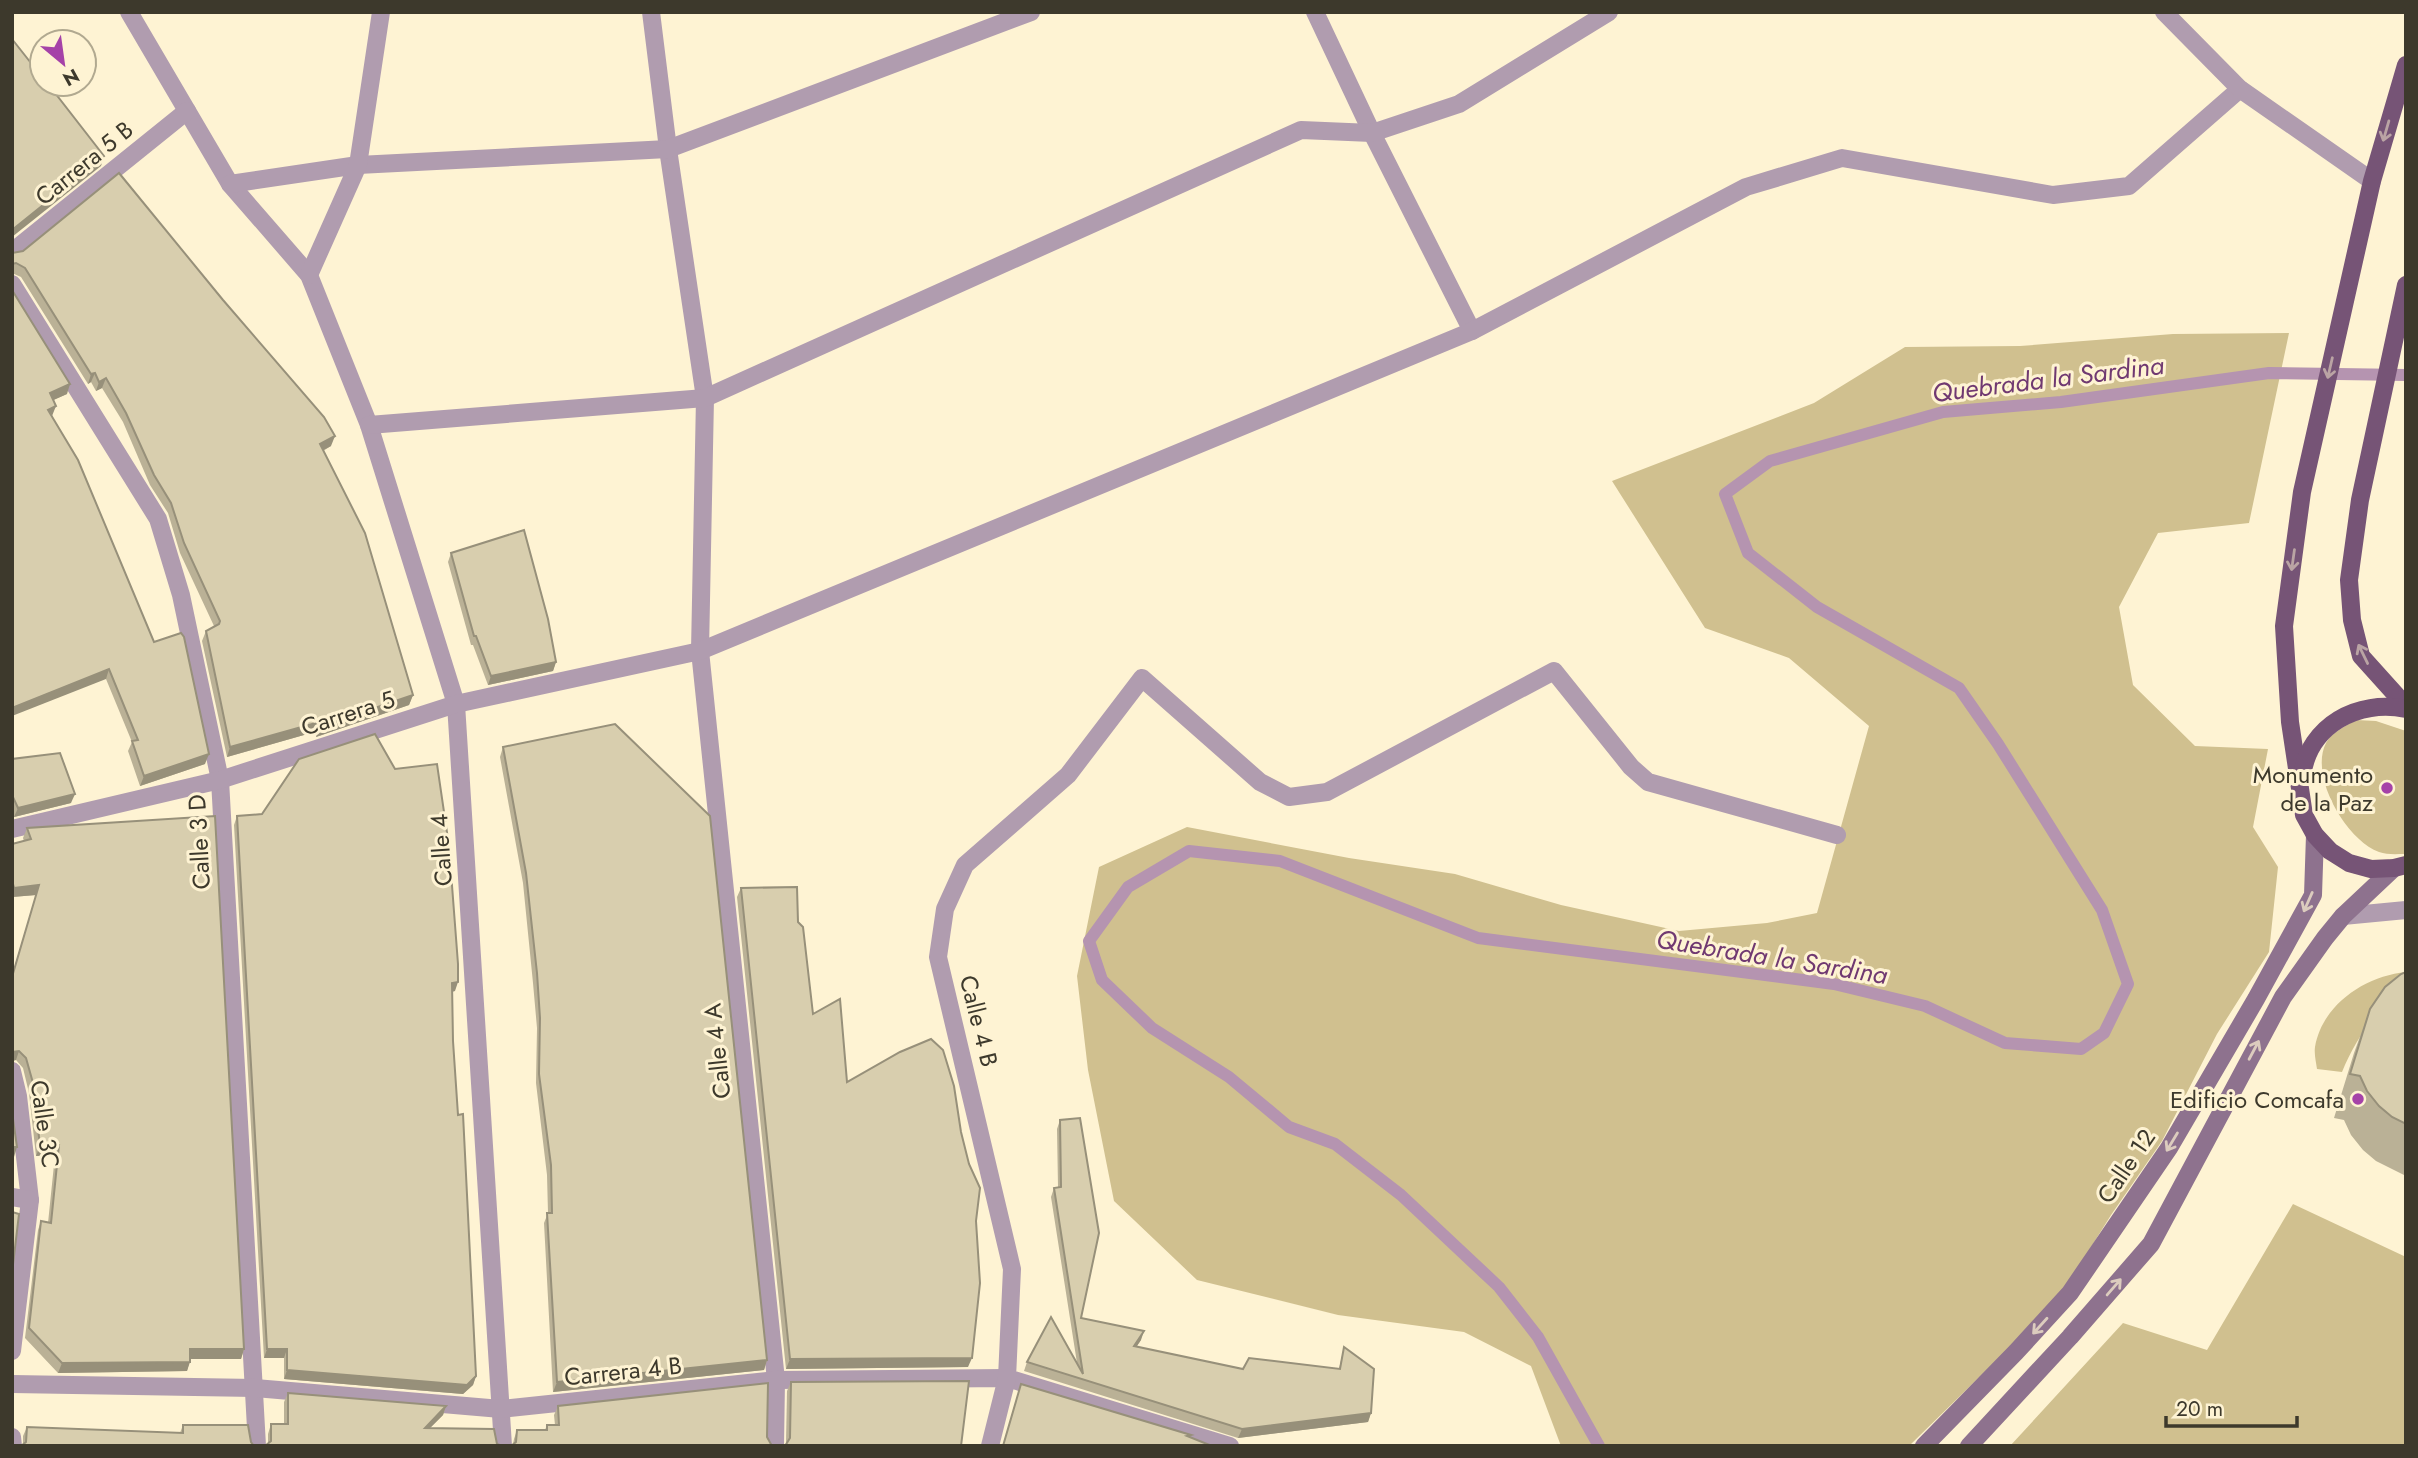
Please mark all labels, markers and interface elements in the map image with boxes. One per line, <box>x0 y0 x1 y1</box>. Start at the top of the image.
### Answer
north arrow <box>28 28 98 98</box>
text: N <box>58 62 84 93</box>
street label: Carrera 5 B <box>27 112 141 214</box>
one-way arrow <box>2379 119 2392 141</box>
water label: Quebrada la Sardina <box>1930 346 2167 412</box>
one-way arrow <box>2322 356 2336 379</box>
one-way arrow <box>2286 548 2299 571</box>
one-way arrow <box>2356 643 2369 664</box>
street label: Carrera 5 <box>296 681 400 745</box>
place label: Monumento de la Paz <box>2253 757 2373 820</box>
marker: Monumento de la Paz <box>2379 780 2395 796</box>
street label: Calle 3 D <box>179 794 219 890</box>
street label: Calle 4 <box>421 813 461 887</box>
one-way arrow <box>2301 891 2314 912</box>
water label: Quebrada la Sardina <box>1654 920 1891 994</box>
street label: Calle 4 B <box>951 972 1007 1070</box>
street label: Calle 4 A <box>695 1001 739 1100</box>
one-way arrow <box>2248 1040 2262 1061</box>
street label: Calle 3C <box>22 1078 68 1170</box>
place label: Edificio Comcafa <box>2170 1082 2344 1117</box>
marker: Edificio Comcafa <box>2350 1091 2366 1107</box>
street label: Calle 12 <box>2088 1122 2164 1210</box>
one-way arrow <box>2165 1132 2179 1152</box>
one-way arrow <box>2106 1278 2122 1296</box>
one-way arrow <box>2031 1317 2048 1334</box>
street label: Carrera 4 B <box>562 1347 684 1395</box>
scale bar <box>2166 1384 2297 1428</box>
text: 20 m <box>2176 1394 2223 1424</box>

